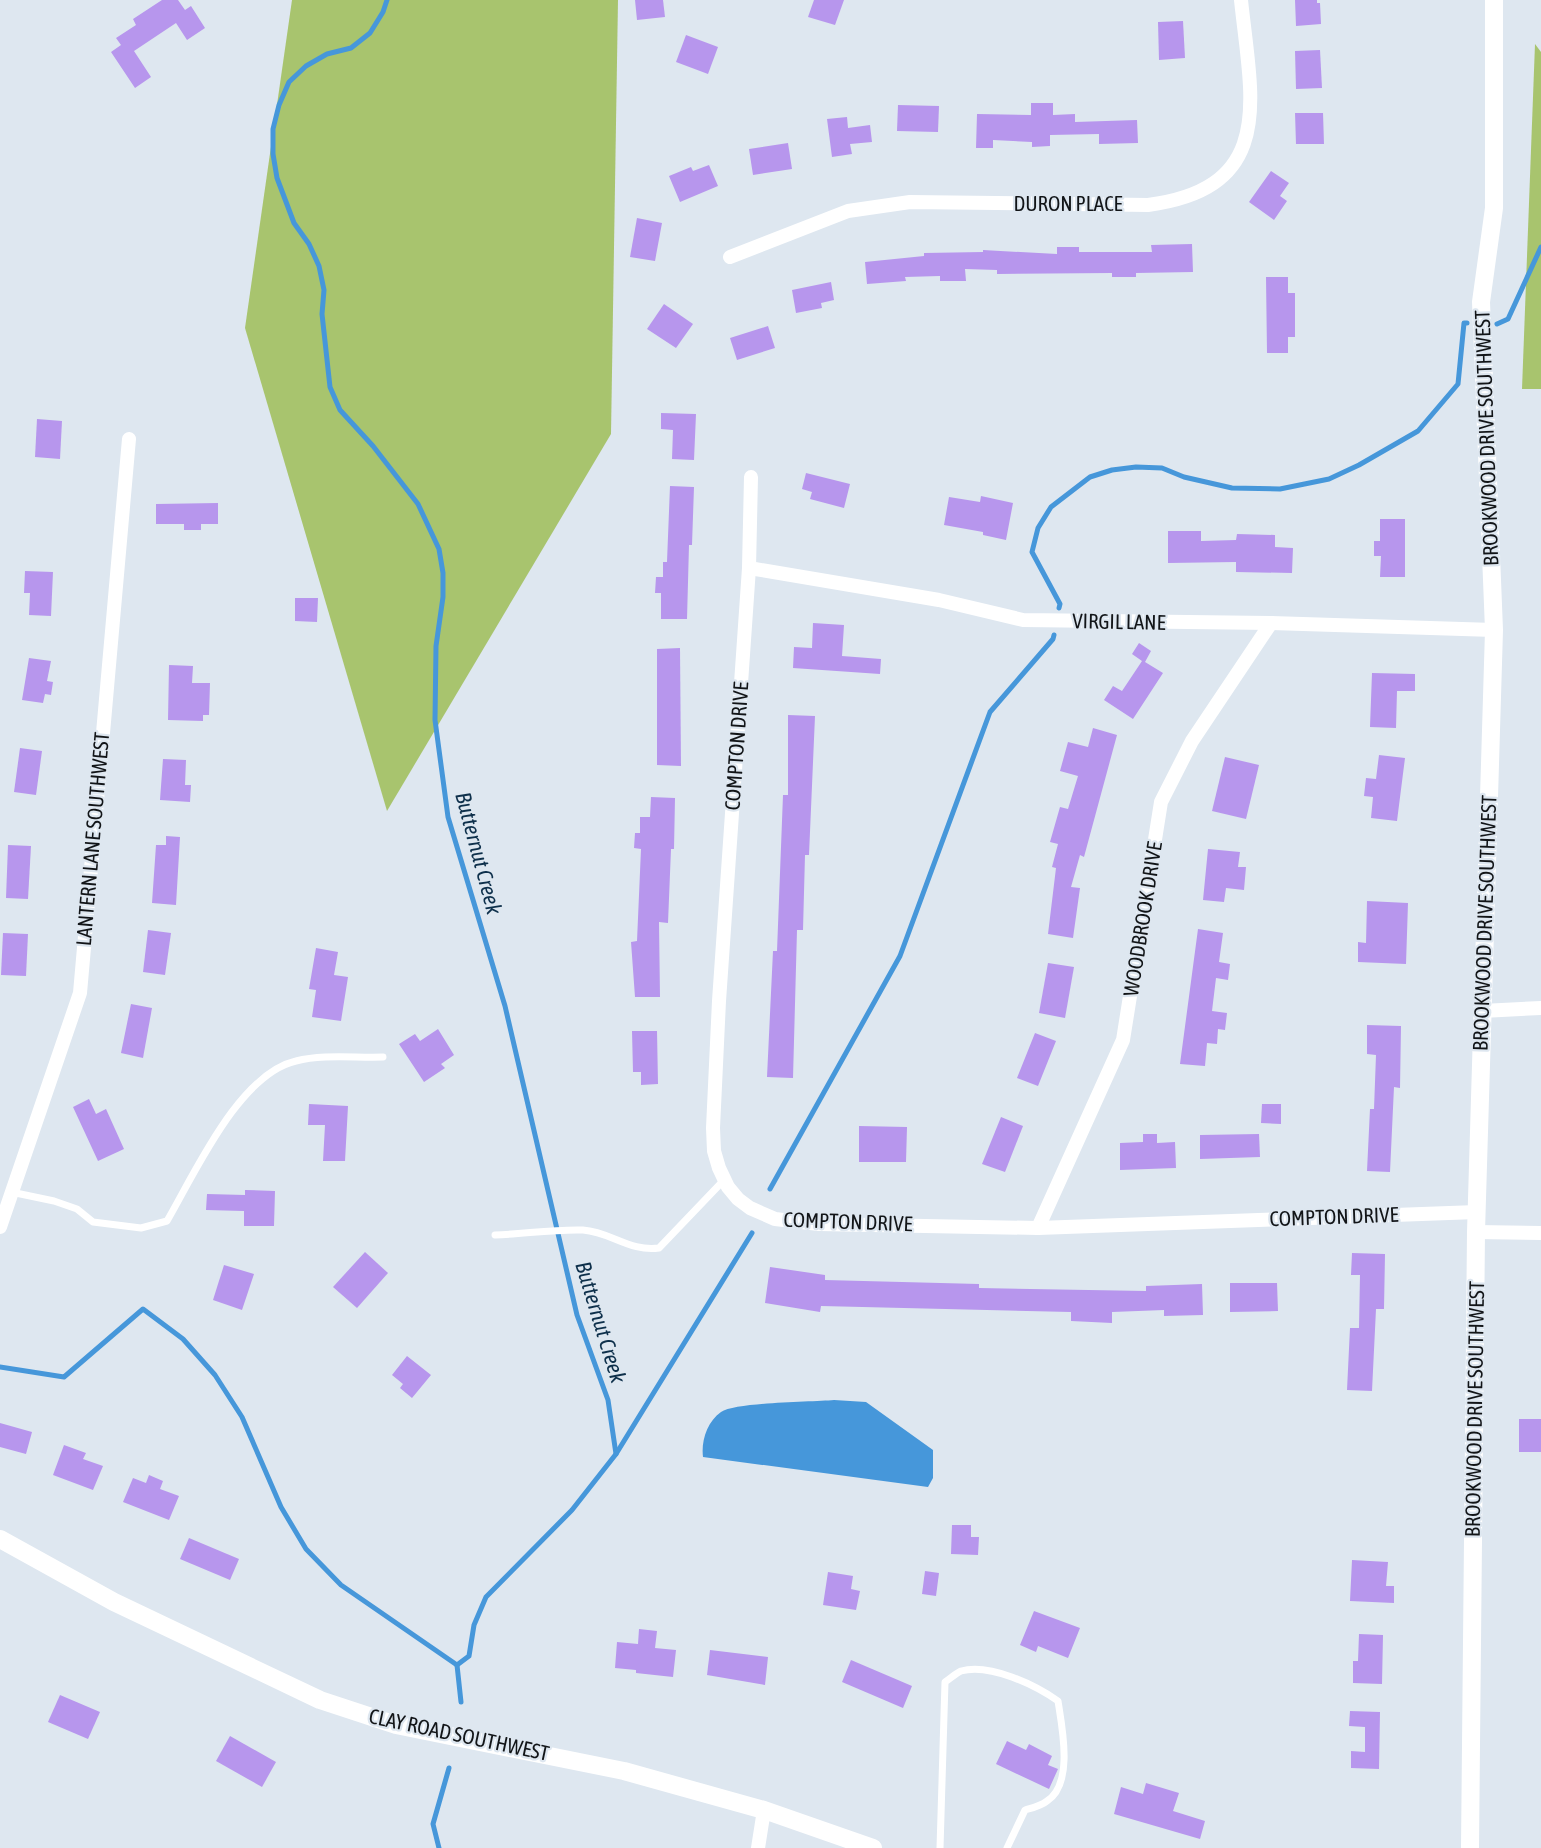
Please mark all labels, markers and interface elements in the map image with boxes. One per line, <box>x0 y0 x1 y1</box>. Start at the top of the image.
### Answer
street label: DURON PLACE <box>1013 191 1123 215</box>
street label: BROOKWOOD DRIVE SOUTHWEST <box>1470 310 1502 566</box>
street label: VIRGIL LANE <box>1072 608 1166 634</box>
street label: COMPTON DRIVE <box>720 681 752 811</box>
street label: LANTERN LANE SOUTHWEST <box>71 731 113 947</box>
water label: Butternut Creek <box>450 789 508 917</box>
street label: BROOKWOOD DRIVE SOUTHWEST <box>1468 795 1500 1051</box>
street label: WOODBROOK DRIVE <box>1118 840 1166 998</box>
street label: COMPTON DRIVE <box>1269 1202 1399 1230</box>
street label: COMPTON DRIVE <box>783 1207 913 1235</box>
water label: Butternut Creek <box>570 1258 632 1386</box>
street label: BROOKWOOD DRIVE SOUTHWEST <box>1460 1281 1488 1537</box>
street label: CLAY ROAD SOUTHWEST <box>367 1703 552 1765</box>

